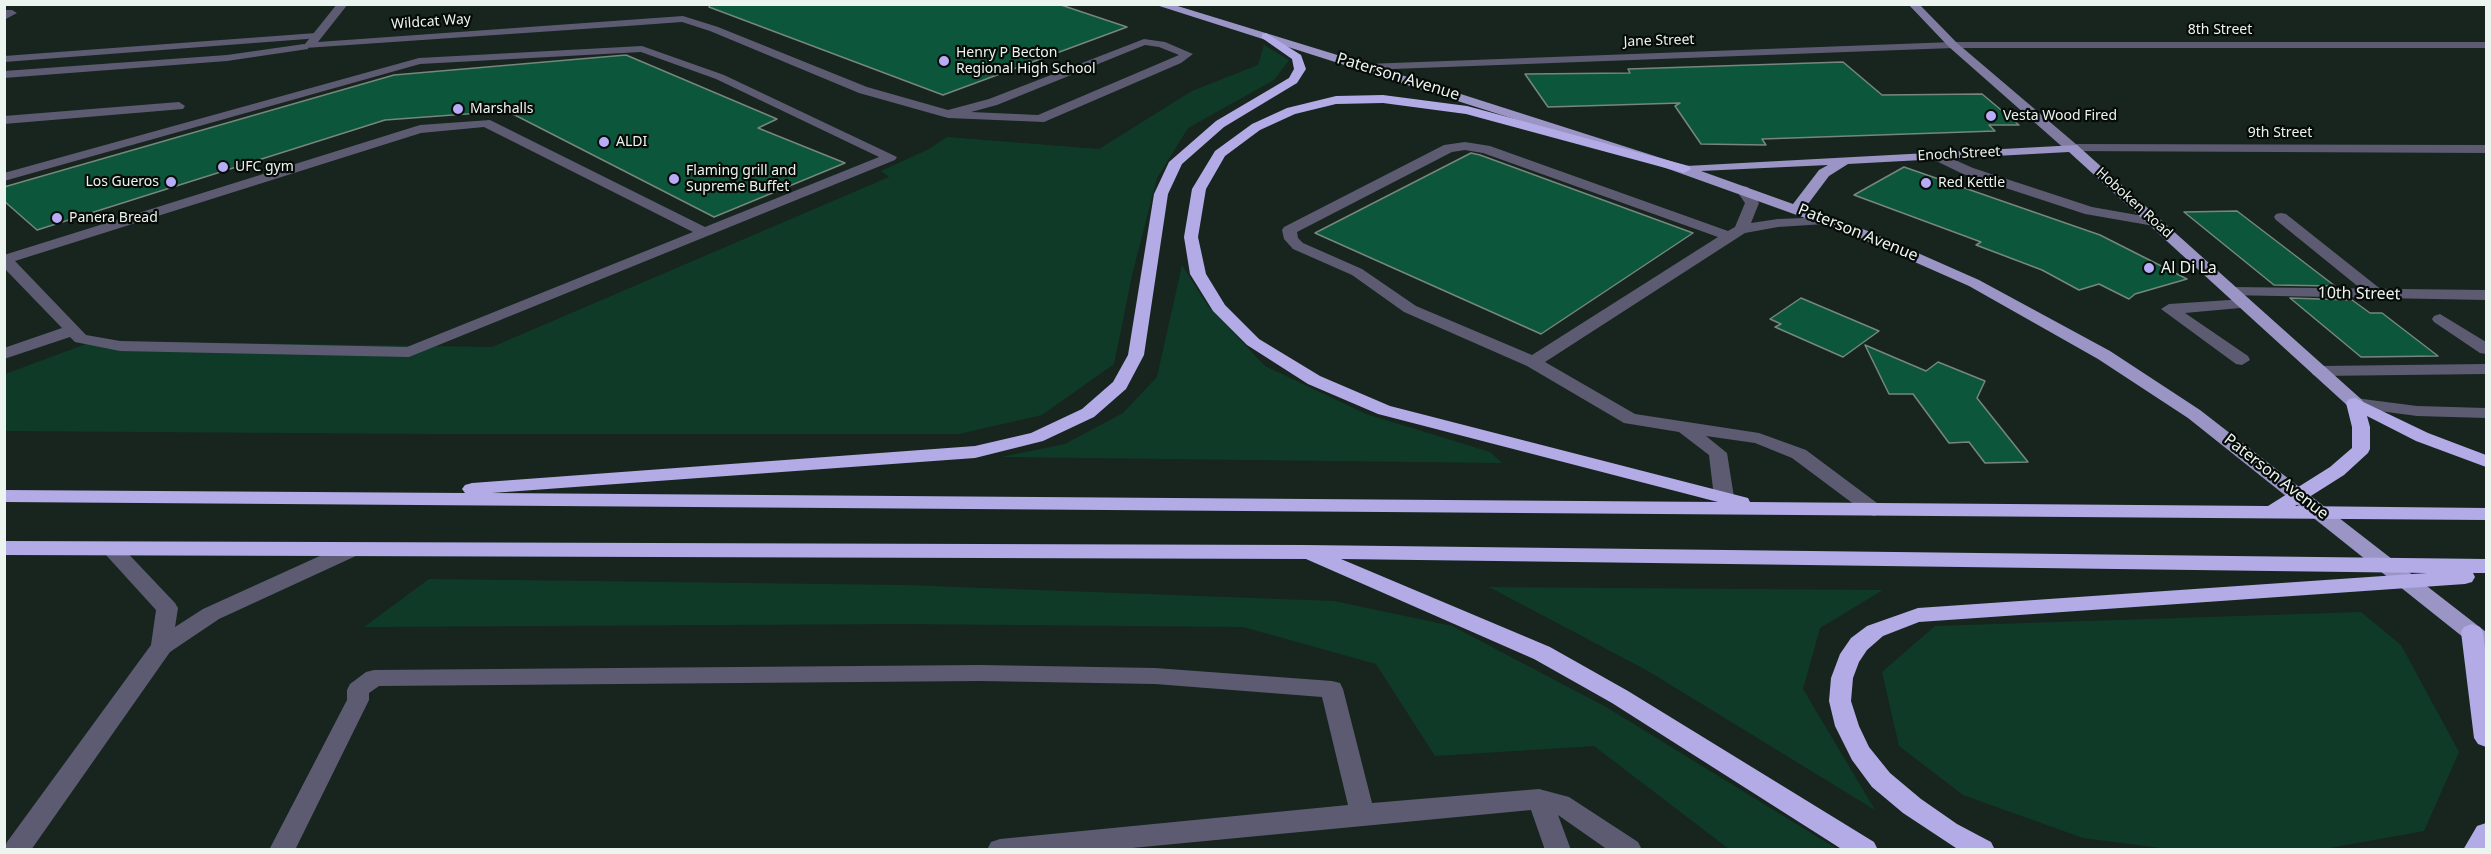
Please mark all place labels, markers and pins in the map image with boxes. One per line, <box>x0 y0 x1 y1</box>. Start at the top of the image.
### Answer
place label: Henry P Becton Regional High School <box>956 45 1096 78</box>
marker: Henry P Becton Regional High School <box>937 54 951 68</box>
place label: Marshalls <box>470 101 533 117</box>
marker: Marshalls <box>451 102 465 116</box>
place label: Vesta Wood Fired <box>2003 108 2117 124</box>
marker: Vesta Wood Fired <box>1984 109 1998 123</box>
place label: ALDI <box>616 134 647 150</box>
marker: ALDI <box>597 135 611 149</box>
place label: UFC gym <box>235 159 294 175</box>
marker: UFC gym <box>216 160 230 174</box>
place label: Flaming grill and Supreme Buffet <box>686 163 796 196</box>
marker: Flaming grill and Supreme Buffet <box>667 172 681 186</box>
place label: Los Gueros <box>85 174 159 190</box>
marker: Los Gueros <box>164 175 178 189</box>
place label: Red Kettle <box>1938 175 2005 191</box>
marker: Red Kettle <box>1919 176 1933 190</box>
place label: Panera Bread <box>69 210 158 226</box>
marker: Panera Bread <box>50 211 64 225</box>
place label: Al Di La <box>2161 258 2217 278</box>
marker: Al Di La <box>2142 261 2156 275</box>

